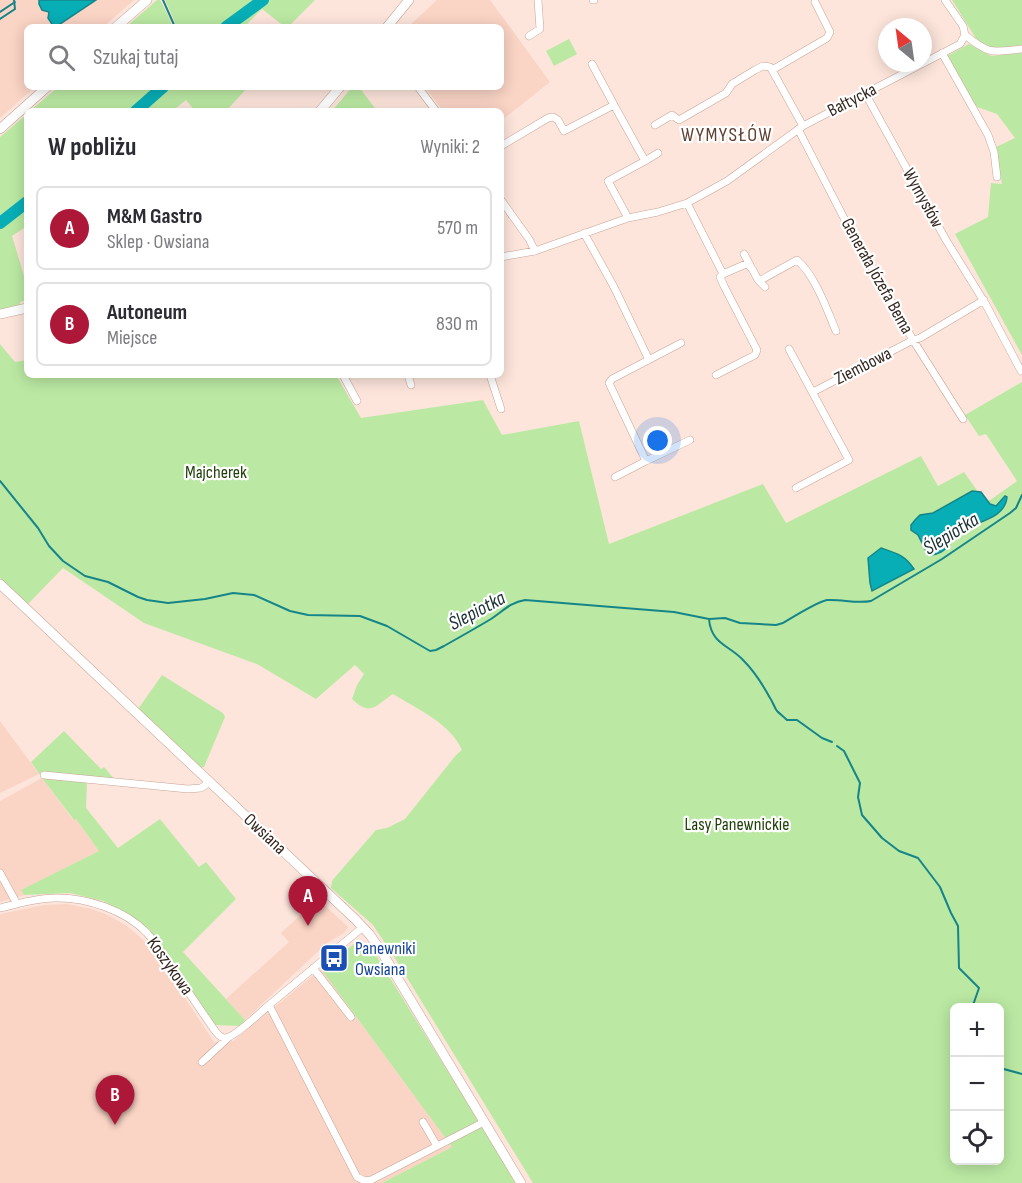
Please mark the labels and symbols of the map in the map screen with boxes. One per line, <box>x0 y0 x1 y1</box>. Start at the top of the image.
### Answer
north arrow <box>878 18 932 72</box>
street label: Bałtycka <box>824 79 880 121</box>
district label: WYMYSŁÓW <box>681 123 773 147</box>
street label: Wymysłów <box>898 165 948 231</box>
street label: Generała Józefa Bema <box>837 214 918 338</box>
street label: Ziembowa <box>831 343 895 389</box>
your location <box>643 426 672 455</box>
park label: Majcherek <box>185 462 247 483</box>
water label: Ślepiotka <box>919 508 983 560</box>
water label: Ślepiotka <box>444 586 510 636</box>
street label: Owsiana <box>239 809 291 859</box>
park label: Lasy Panewnickie <box>685 814 789 835</box>
pin: A <box>288 876 328 926</box>
street label: Koszykowa <box>143 933 198 999</box>
place label: Panewniki Owsiana <box>355 938 416 980</box>
bus stop icon: Panewniki Owsiana <box>318 942 350 974</box>
pin: B <box>96 1076 134 1125</box>

